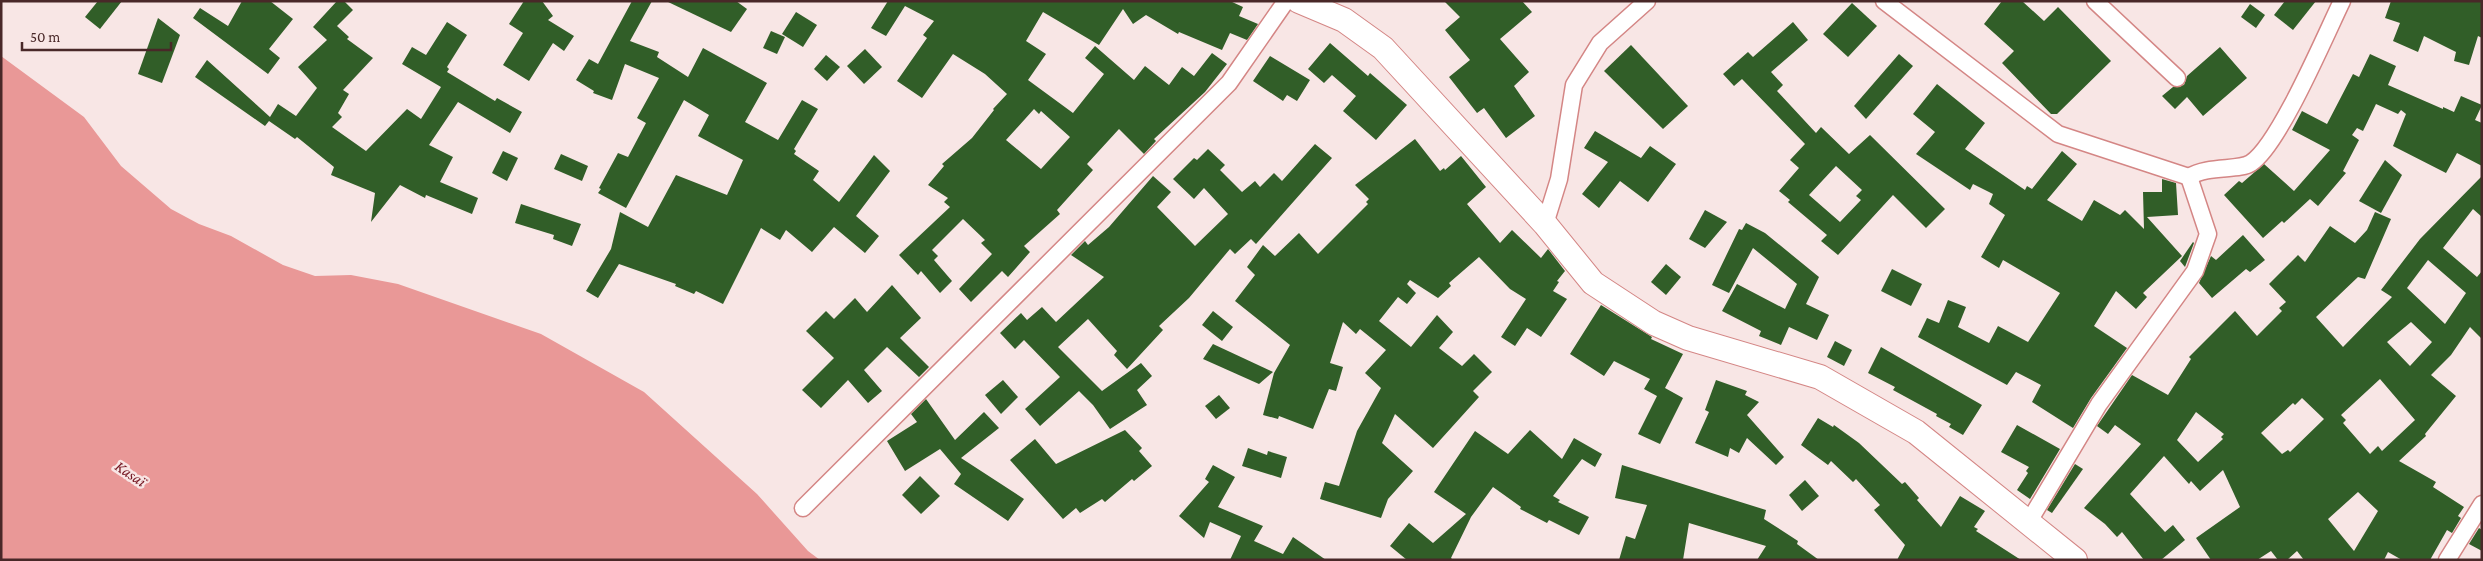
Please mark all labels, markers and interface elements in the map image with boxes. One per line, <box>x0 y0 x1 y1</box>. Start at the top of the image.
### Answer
scale bar <box>22 20 171 52</box>
text: 50 m <box>30 29 60 45</box>
water label: Kasaï <box>112 457 151 491</box>

